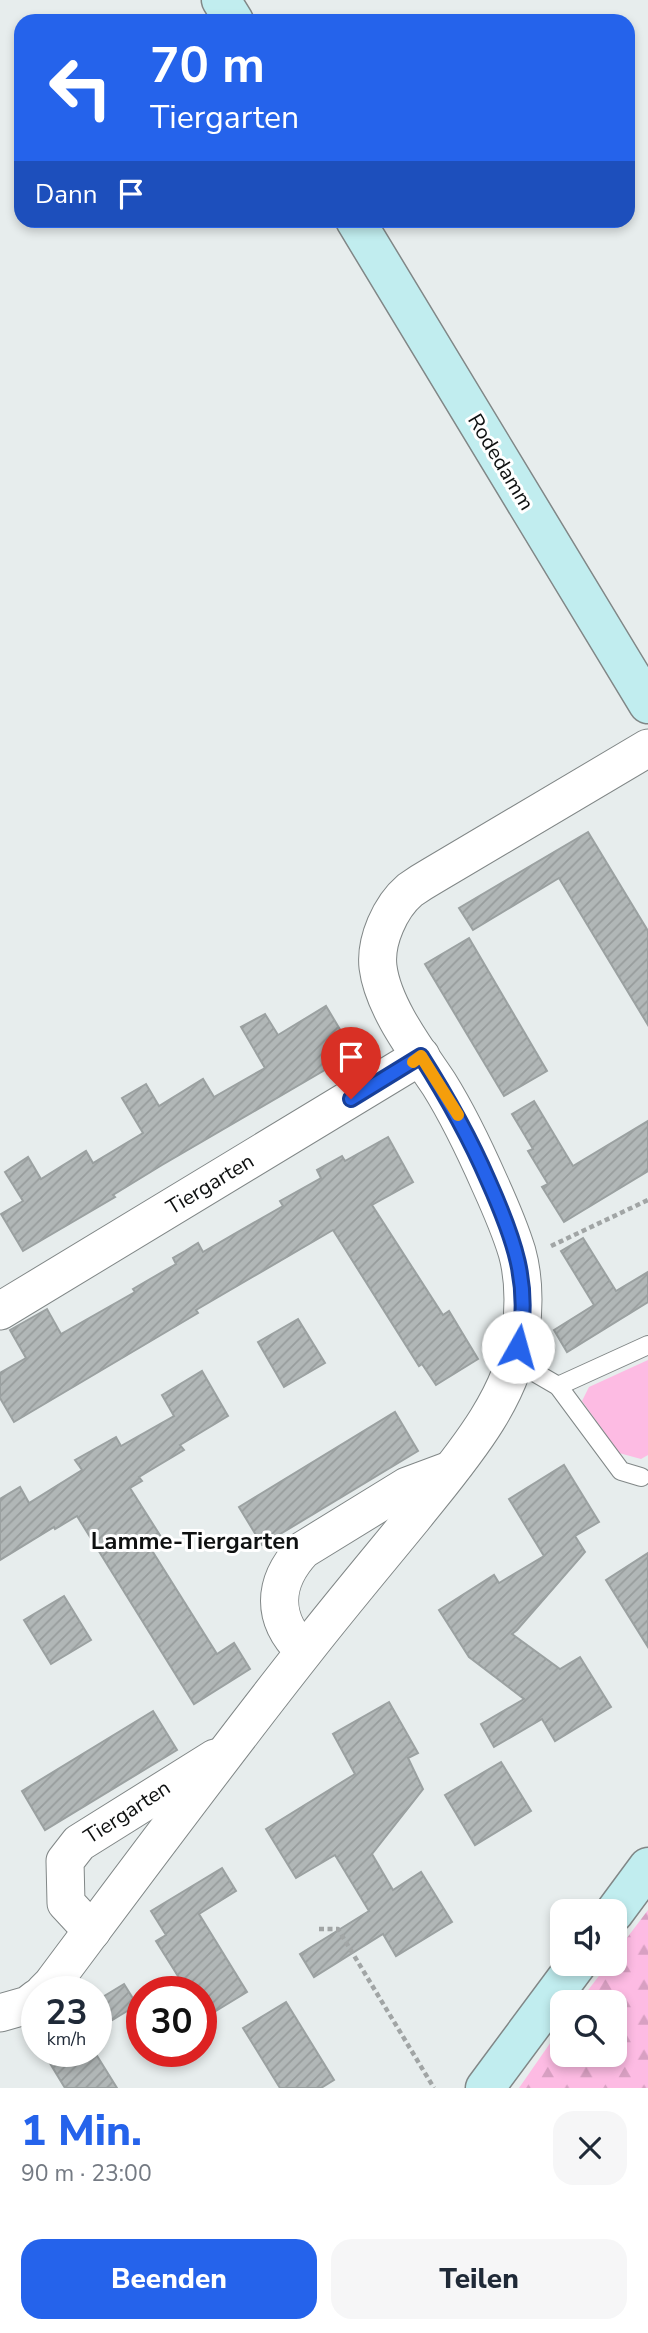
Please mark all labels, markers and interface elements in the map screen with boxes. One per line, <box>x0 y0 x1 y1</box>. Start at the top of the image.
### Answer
text: 70 m <box>150 32 265 99</box>
icon: left <box>35 42 126 133</box>
text: Tiergarten <box>150 96 299 139</box>
icon: arrive <box>112 175 150 213</box>
text: Dann <box>35 177 98 212</box>
street label: Rodedamm <box>461 408 541 516</box>
pin <box>321 1027 381 1099</box>
icon: arrive <box>332 1038 370 1076</box>
street label: Tiergarten <box>161 1147 259 1221</box>
position arrow <box>481 1310 555 1384</box>
district label: Lamme-Tiergarten <box>91 1525 299 1557</box>
street label: Tiergarten <box>78 1774 176 1850</box>
map controls <box>550 1899 627 2067</box>
button: sound <box>550 1899 627 1976</box>
speed limit sign: 30 <box>126 1976 217 2067</box>
text: 23 <box>45 1989 88 2036</box>
button: search <box>550 1990 627 2067</box>
text: km/h <box>47 2027 86 2051</box>
text: 1 Min. <box>21 2103 142 2160</box>
button: close <box>553 2111 627 2185</box>
text: 90 m · 23:00 <box>21 2158 152 2189</box>
button: Beenden <box>21 2239 317 2319</box>
button: Teilen <box>331 2239 627 2319</box>

